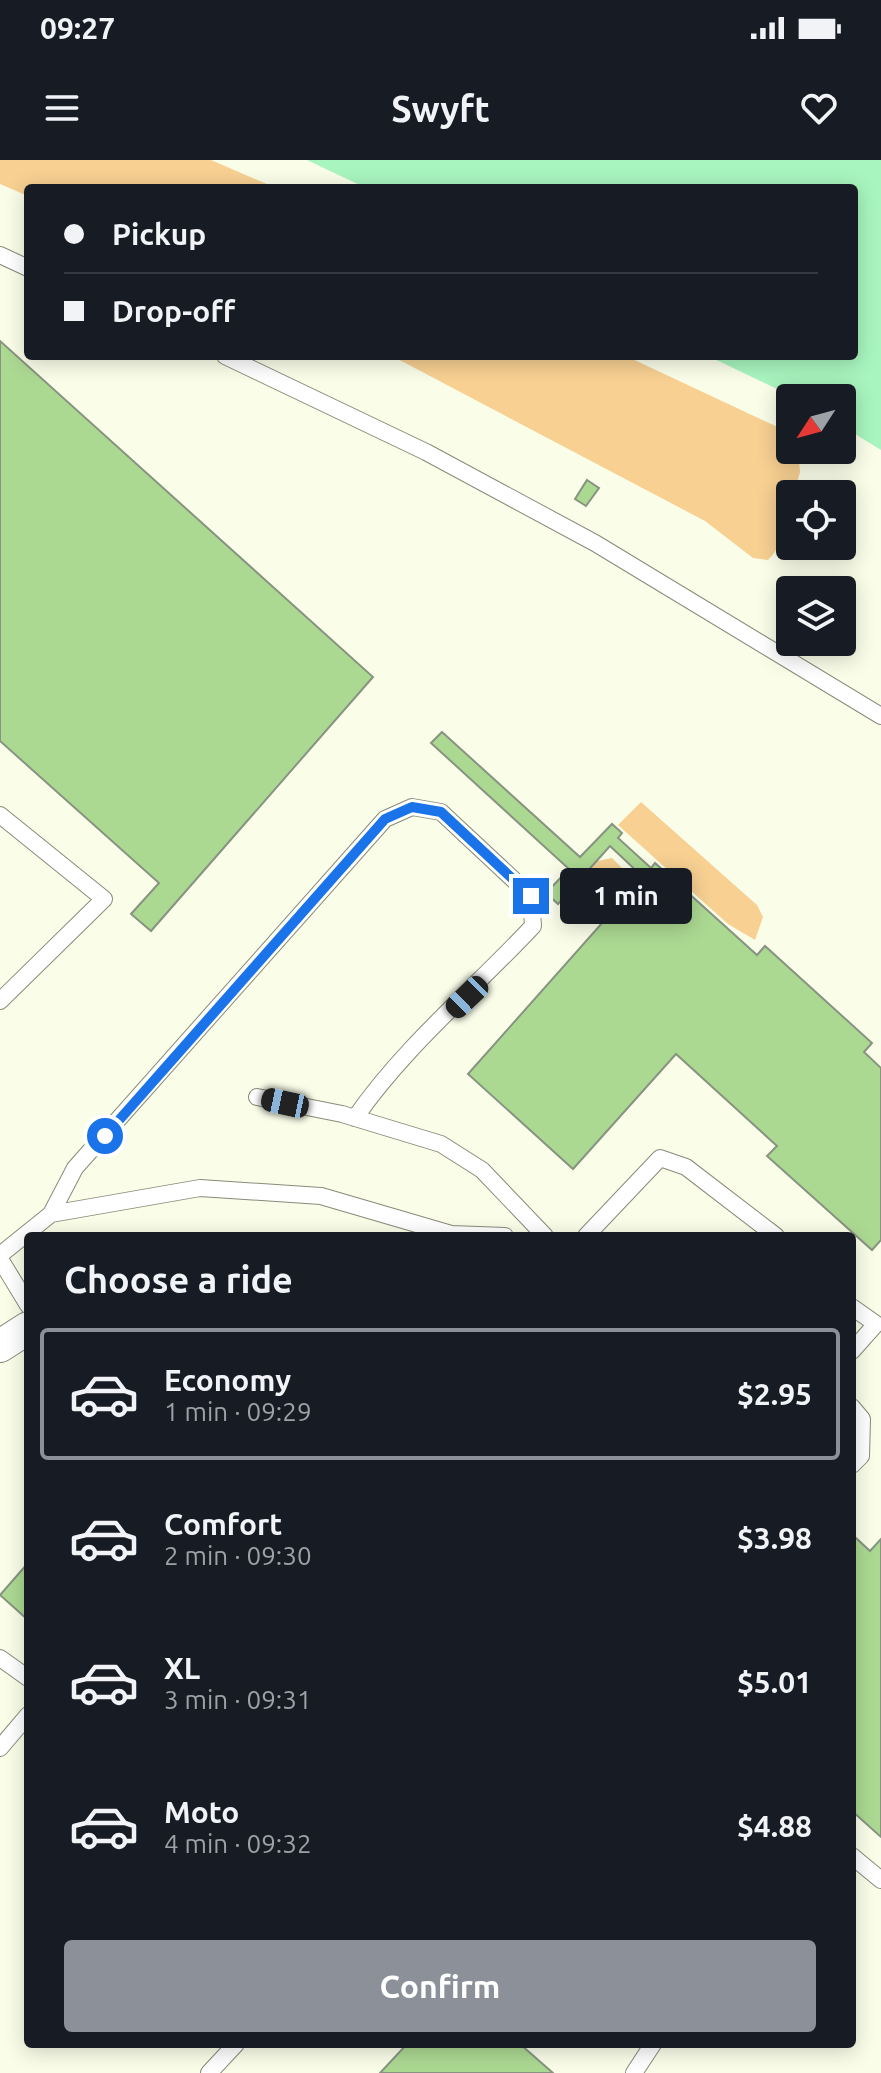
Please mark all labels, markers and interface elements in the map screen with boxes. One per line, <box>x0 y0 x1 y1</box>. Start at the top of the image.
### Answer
text: 09:27 <box>40 11 115 45</box>
icon: menu <box>40 86 84 130</box>
icon: heart <box>797 86 841 130</box>
text: Swyft <box>391 88 490 129</box>
text: Pickup <box>112 217 206 251</box>
text: Drop-off <box>112 294 235 328</box>
north arrow <box>776 384 856 464</box>
map controls <box>776 384 856 656</box>
button: locate <box>776 480 856 560</box>
button: layers <box>776 576 856 656</box>
callout: 1 min <box>559 868 691 924</box>
route end <box>513 878 549 914</box>
text: 1 min <box>593 881 659 910</box>
car <box>441 972 493 1022</box>
car <box>259 1086 311 1120</box>
route start <box>87 1118 123 1154</box>
text: Choose a ride <box>64 1259 293 1300</box>
icon: car <box>68 1358 140 1430</box>
text: Economy <box>164 1363 291 1397</box>
text: $2.95 <box>737 1377 812 1411</box>
text: 1 min · 09:29 <box>164 1397 312 1426</box>
icon: car <box>68 1502 140 1574</box>
text: Comfort <box>164 1507 282 1541</box>
text: $3.98 <box>737 1521 812 1555</box>
text: 2 min · 09:30 <box>164 1541 312 1570</box>
icon: car <box>68 1646 140 1718</box>
text: XL <box>164 1651 200 1685</box>
text: $5.01 <box>737 1665 812 1699</box>
text: 3 min · 09:31 <box>164 1685 312 1714</box>
icon: car <box>68 1790 140 1862</box>
text: Moto <box>164 1795 239 1829</box>
text: $4.88 <box>737 1809 812 1843</box>
text: 4 min · 09:32 <box>164 1829 312 1858</box>
button: Confirm <box>64 1940 816 2032</box>

